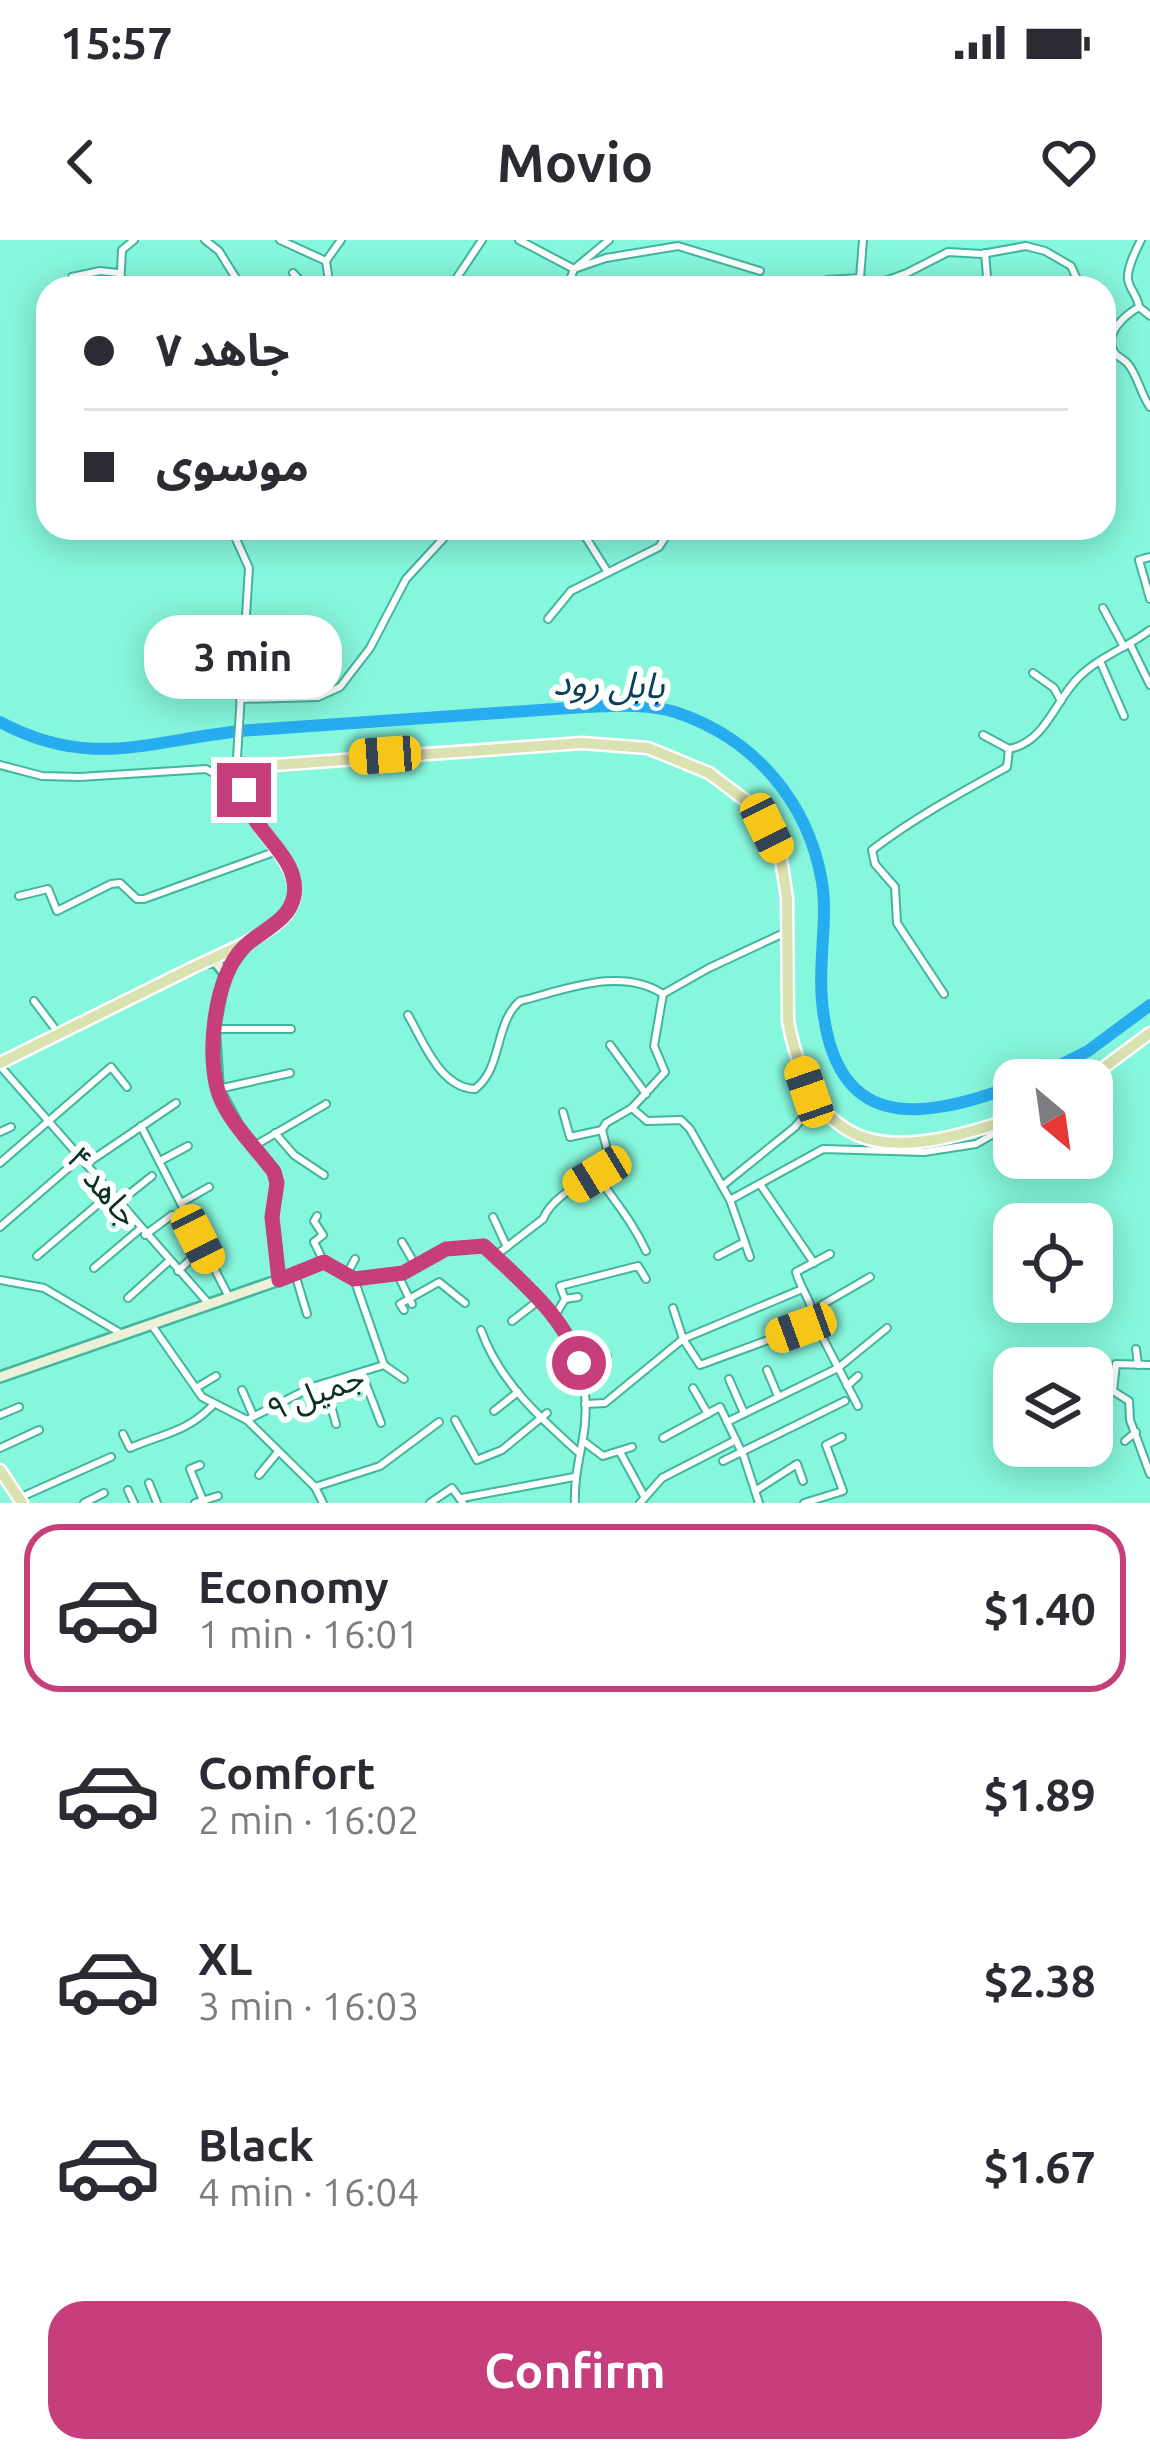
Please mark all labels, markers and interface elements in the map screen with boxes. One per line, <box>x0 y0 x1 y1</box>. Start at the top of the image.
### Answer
text: 15:57 <box>60 17 173 68</box>
icon: back <box>48 129 114 195</box>
icon: heart <box>1036 129 1102 195</box>
text: Movio <box>497 132 653 192</box>
text: جاهد ۷ <box>156 324 290 375</box>
text: موسوی <box>156 439 309 490</box>
callout: 3 min <box>145 616 343 700</box>
text: 3 min <box>194 635 292 678</box>
water label: بابل رود <box>553 661 665 707</box>
car <box>348 735 422 775</box>
route end <box>217 763 271 817</box>
car <box>735 788 799 868</box>
car <box>780 1052 838 1132</box>
north arrow <box>993 1059 1113 1179</box>
map controls <box>993 1059 1113 1467</box>
street label: جاهد ۴ <box>60 1139 148 1233</box>
car <box>557 1140 637 1208</box>
car <box>166 1199 230 1279</box>
button: locate <box>993 1203 1113 1323</box>
car <box>761 1299 841 1357</box>
route start <box>552 1336 606 1390</box>
button: layers <box>993 1347 1113 1467</box>
street label: جمیل ۹ <box>261 1357 370 1429</box>
icon: car <box>54 1554 162 1662</box>
text: Economy <box>198 1561 389 1612</box>
text: $1.40 <box>983 1583 1096 1634</box>
text: 1 min · 16:01 <box>198 1612 419 1655</box>
icon: car <box>54 1740 162 1848</box>
text: Comfort <box>198 1747 375 1798</box>
text: $1.89 <box>983 1769 1096 1820</box>
text: 2 min · 16:02 <box>198 1798 419 1841</box>
icon: car <box>54 1926 162 2034</box>
text: XL <box>198 1933 252 1984</box>
text: $2.38 <box>983 1955 1096 2006</box>
text: 3 min · 16:03 <box>198 1984 419 2027</box>
icon: car <box>54 2112 162 2220</box>
text: Black <box>198 2119 314 2170</box>
text: $1.67 <box>983 2141 1096 2192</box>
text: 4 min · 16:04 <box>198 2170 419 2213</box>
button: Confirm <box>48 2301 1102 2439</box>

